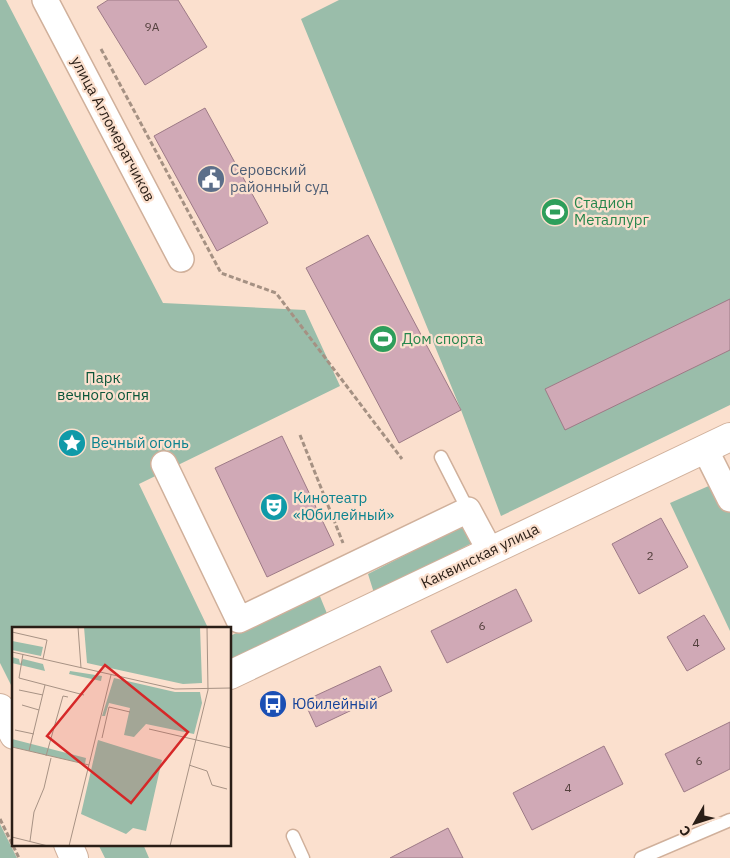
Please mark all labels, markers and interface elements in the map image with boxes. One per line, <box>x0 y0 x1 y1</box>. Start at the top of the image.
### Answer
house number: 9А <box>145 19 160 34</box>
street label: улица Агломератчиков <box>67 53 160 205</box>
place label: Серовский районный суд <box>230 160 329 196</box>
public building icon: Серовский районный суд <box>196 164 226 194</box>
place label: Стадион Металлург <box>574 193 649 229</box>
sports icon: Стадион Металлург <box>540 197 570 227</box>
sports icon: Дом спорта <box>368 324 398 354</box>
place label: Дом спорта <box>402 329 483 348</box>
park label: Парк вечного огня <box>57 368 149 404</box>
place icon: Вечный огонь <box>57 428 87 458</box>
place label: Вечный огонь <box>91 433 189 452</box>
place label: Кинотеатр «Юбилейный» <box>293 488 394 524</box>
theatre icon: Кинотеатр «Юбилейный» <box>259 492 289 522</box>
street label: Каквинская улица <box>418 519 542 592</box>
house number: 2 <box>646 548 654 563</box>
house number: 6 <box>478 618 486 633</box>
inset map <box>12 627 231 846</box>
house number: 4 <box>692 635 700 650</box>
bus stop icon: Юбилейный <box>258 689 288 719</box>
place label: Юбилейный <box>292 694 378 713</box>
house number: 6 <box>695 753 703 768</box>
house number: 4 <box>564 780 572 795</box>
north arrow <box>670 798 720 848</box>
text: С <box>675 822 695 840</box>

